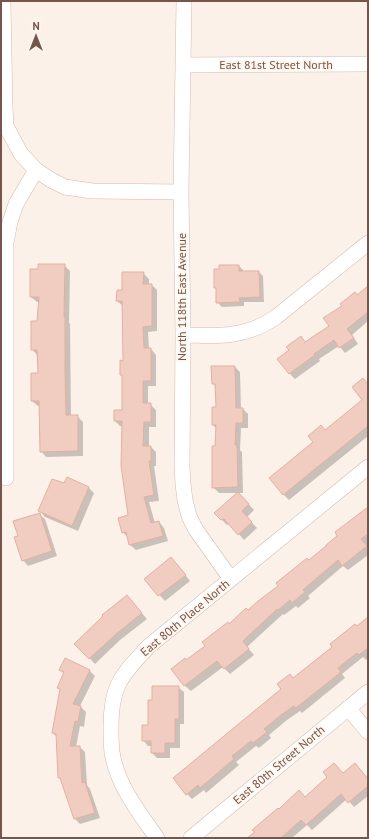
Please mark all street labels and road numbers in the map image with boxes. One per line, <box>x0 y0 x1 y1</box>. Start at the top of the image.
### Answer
street label: East 81st Street North <box>219 57 333 72</box>
street label: North 118th East Avenue <box>174 233 189 361</box>
street label: East 80th Place North <box>137 576 232 659</box>
street label: East 80th Street North <box>230 722 328 807</box>

